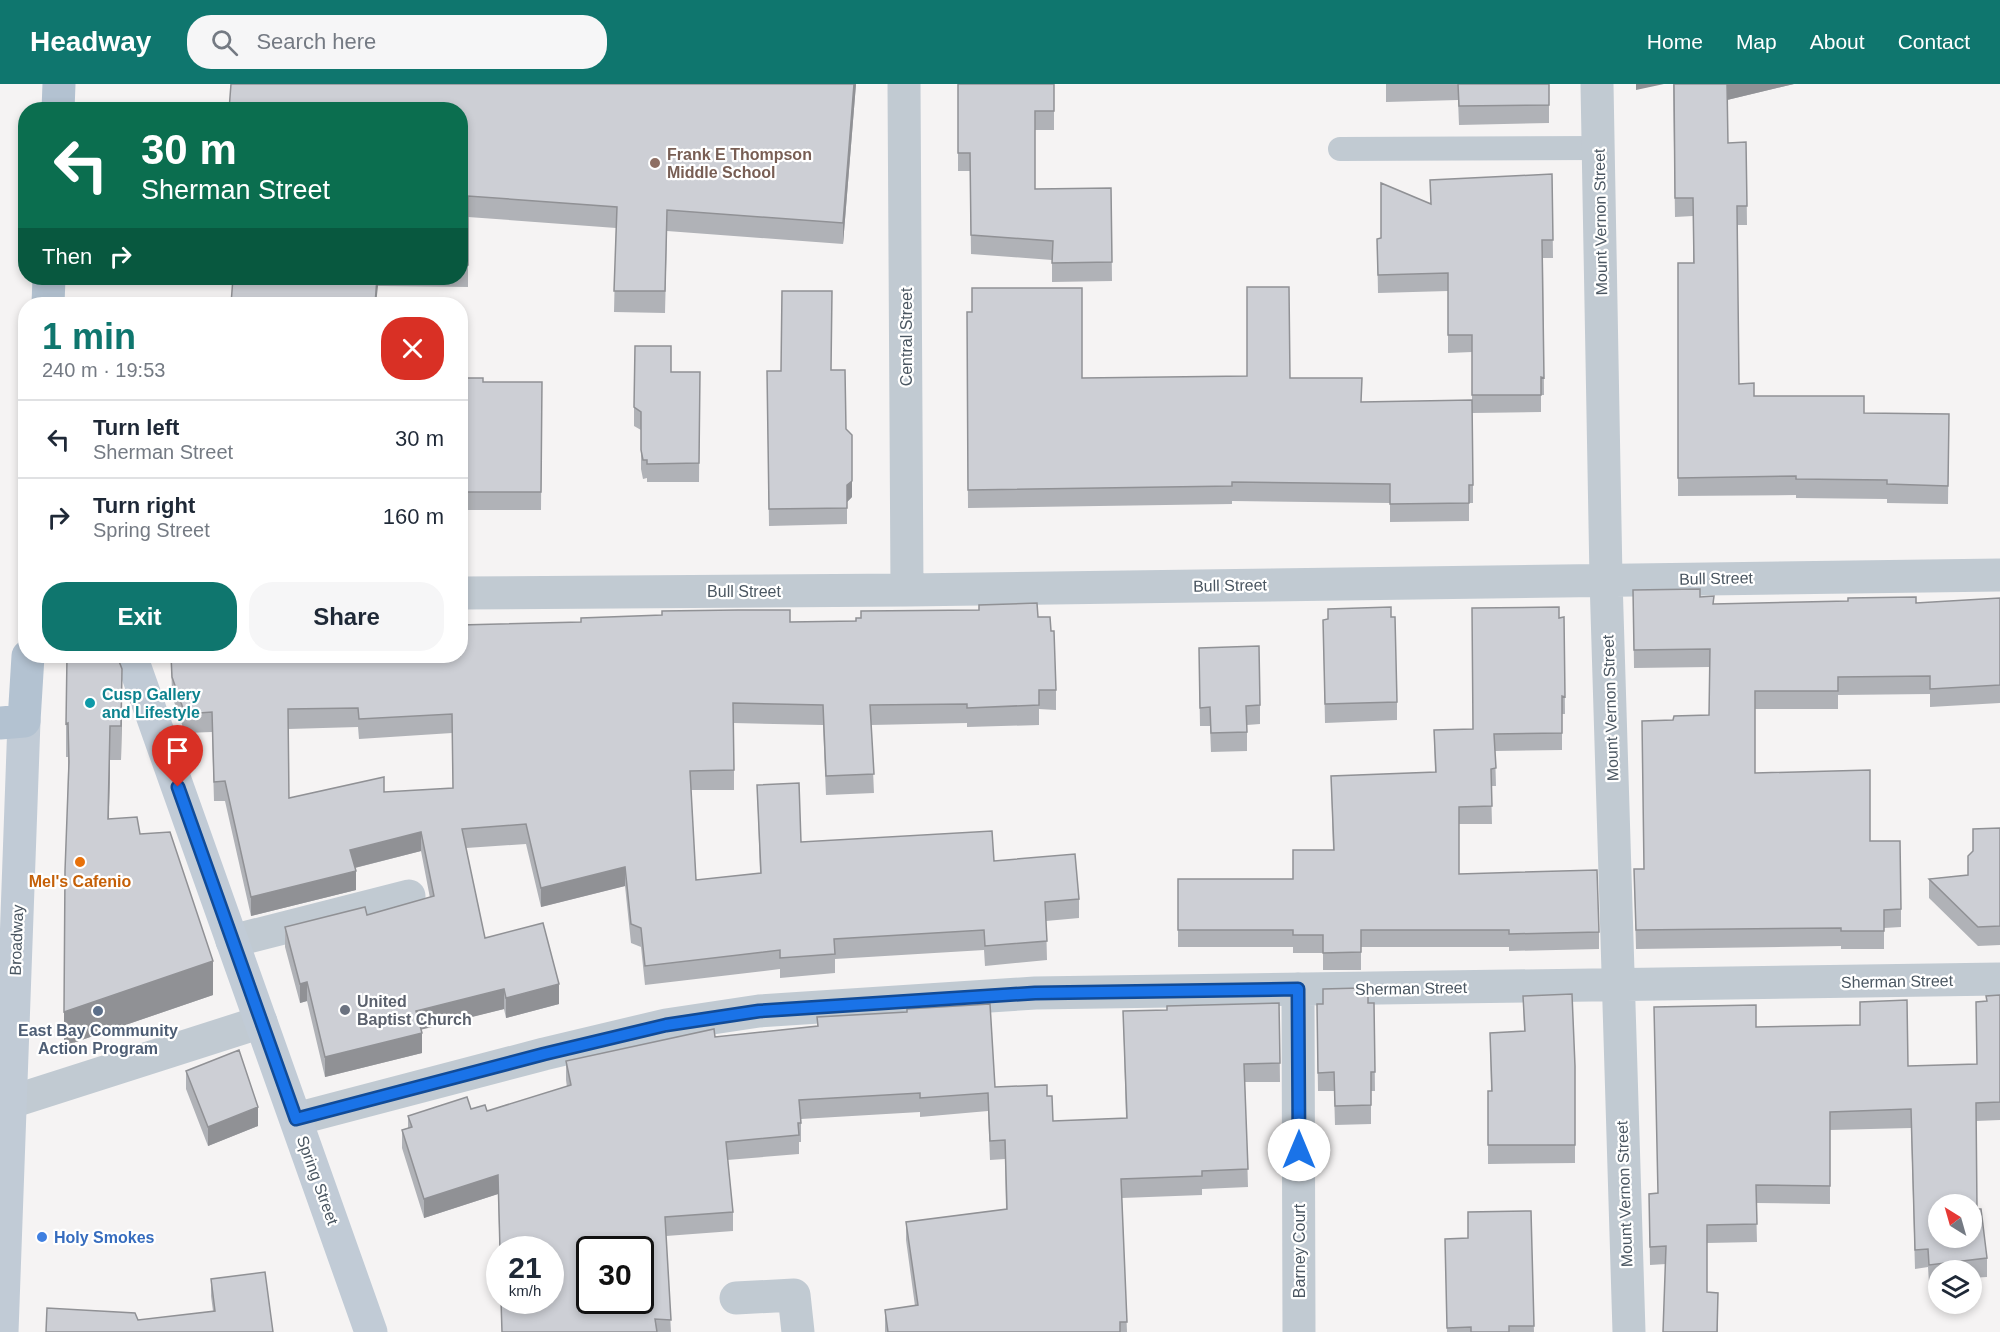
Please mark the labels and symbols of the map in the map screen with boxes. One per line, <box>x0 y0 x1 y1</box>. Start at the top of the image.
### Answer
place label: Frank E Thompson Middle School <box>667 146 812 181</box>
street label: Mount Vernon Street <box>1591 148 1610 296</box>
marker: Frank E Thompson Middle School <box>648 156 662 170</box>
street label: Central Street <box>898 287 915 386</box>
street label: Bull Street <box>1679 569 1754 588</box>
street label: Bull Street <box>1193 576 1268 595</box>
street label: Bull Street <box>707 583 781 600</box>
street label: Mount Vernon Street <box>1599 634 1622 782</box>
place label: Cusp Gallery and Lifestyle <box>102 686 201 721</box>
marker: Cusp Gallery and Lifestyle <box>83 696 97 710</box>
pin <box>152 725 203 787</box>
marker: Mel's Cafenio <box>73 855 87 869</box>
place label: Mel's Cafenio <box>29 873 131 890</box>
street label: Broadway <box>7 904 26 976</box>
street label: Sherman Street <box>1841 972 1954 991</box>
street label: Sherman Street <box>1355 979 1468 998</box>
place label: United Baptist Church <box>357 993 472 1028</box>
marker: United Baptist Church <box>338 1003 352 1017</box>
marker: East Bay Community Action Program <box>91 1004 105 1018</box>
place label: East Bay Community Action Program <box>18 1022 178 1057</box>
position arrow <box>1267 1118 1331 1182</box>
street label: Mount Vernon Street <box>1613 1120 1636 1268</box>
street label: Spring Street <box>294 1133 342 1227</box>
north arrow <box>1928 1194 1982 1248</box>
street label: Barney Court <box>1291 1203 1308 1298</box>
place label: Holy Smokes <box>54 1229 155 1246</box>
marker: Holy Smokes <box>35 1230 49 1244</box>
speed limit sign: 30 <box>576 1236 654 1314</box>

